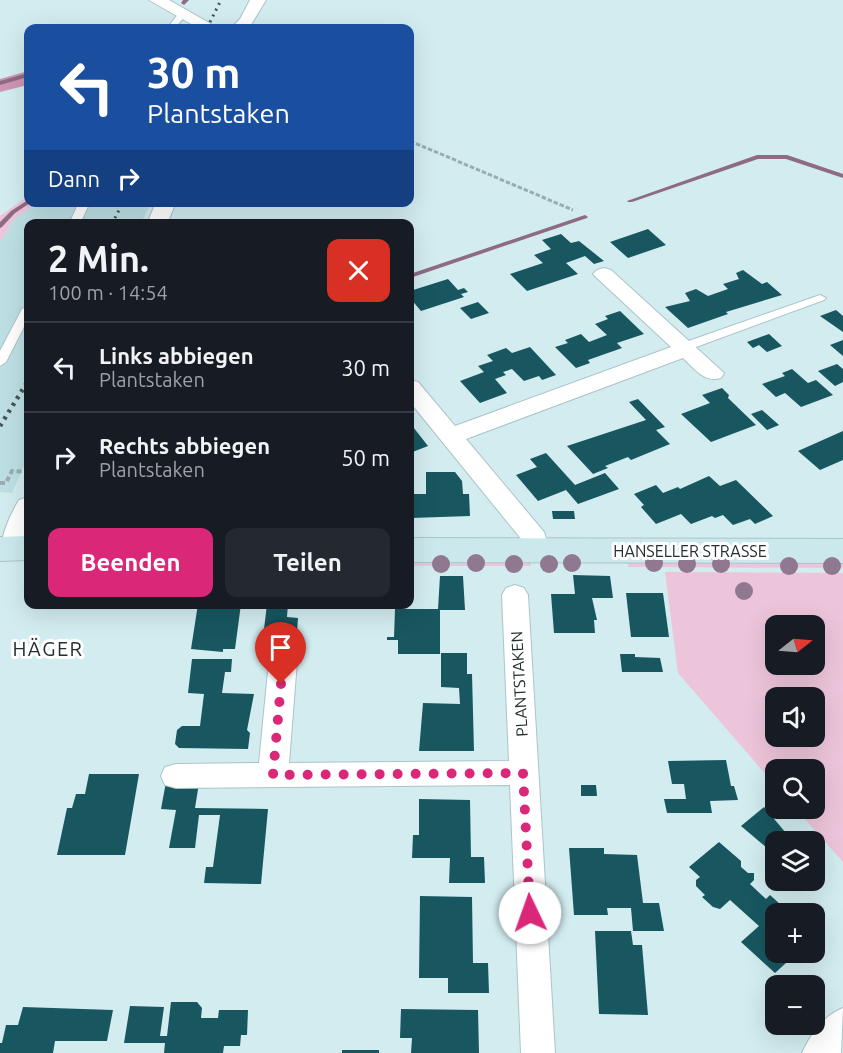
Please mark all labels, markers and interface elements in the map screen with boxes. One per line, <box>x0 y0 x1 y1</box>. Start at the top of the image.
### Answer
icon: left <box>48 48 126 126</box>
text: 30 m <box>147 49 241 96</box>
text: Plantstaken <box>147 98 290 128</box>
icon: right <box>112 162 145 195</box>
text: Dann <box>48 166 100 191</box>
text: 2 Min. <box>48 238 149 279</box>
button: close <box>327 239 390 302</box>
text: 100 m · 14:54 <box>48 281 168 304</box>
text: Links abbiegen <box>99 343 254 368</box>
icon: left <box>48 351 81 384</box>
text: 30 m <box>341 355 390 380</box>
text: Plantstaken <box>99 368 205 391</box>
text: Rechts abbiegen <box>99 433 270 458</box>
icon: right <box>48 441 81 474</box>
text: 50 m <box>341 445 390 470</box>
text: Plantstaken <box>99 458 205 481</box>
button: Beenden <box>48 528 213 597</box>
button: Teilen <box>225 528 390 597</box>
street label: HANSELLER STRASSE <box>613 542 767 560</box>
north arrow <box>765 615 825 675</box>
map controls <box>765 615 825 1035</box>
pin <box>255 622 306 684</box>
icon: arrive <box>264 631 297 664</box>
street label: PLANTSTAKEN <box>507 631 531 737</box>
district label: HÄGER <box>12 637 84 660</box>
button: sound <box>765 687 825 747</box>
button: search <box>765 759 825 819</box>
button: layers <box>765 831 825 891</box>
position arrow <box>498 881 562 945</box>
button: + <box>765 903 825 963</box>
button: − <box>765 975 825 1035</box>

